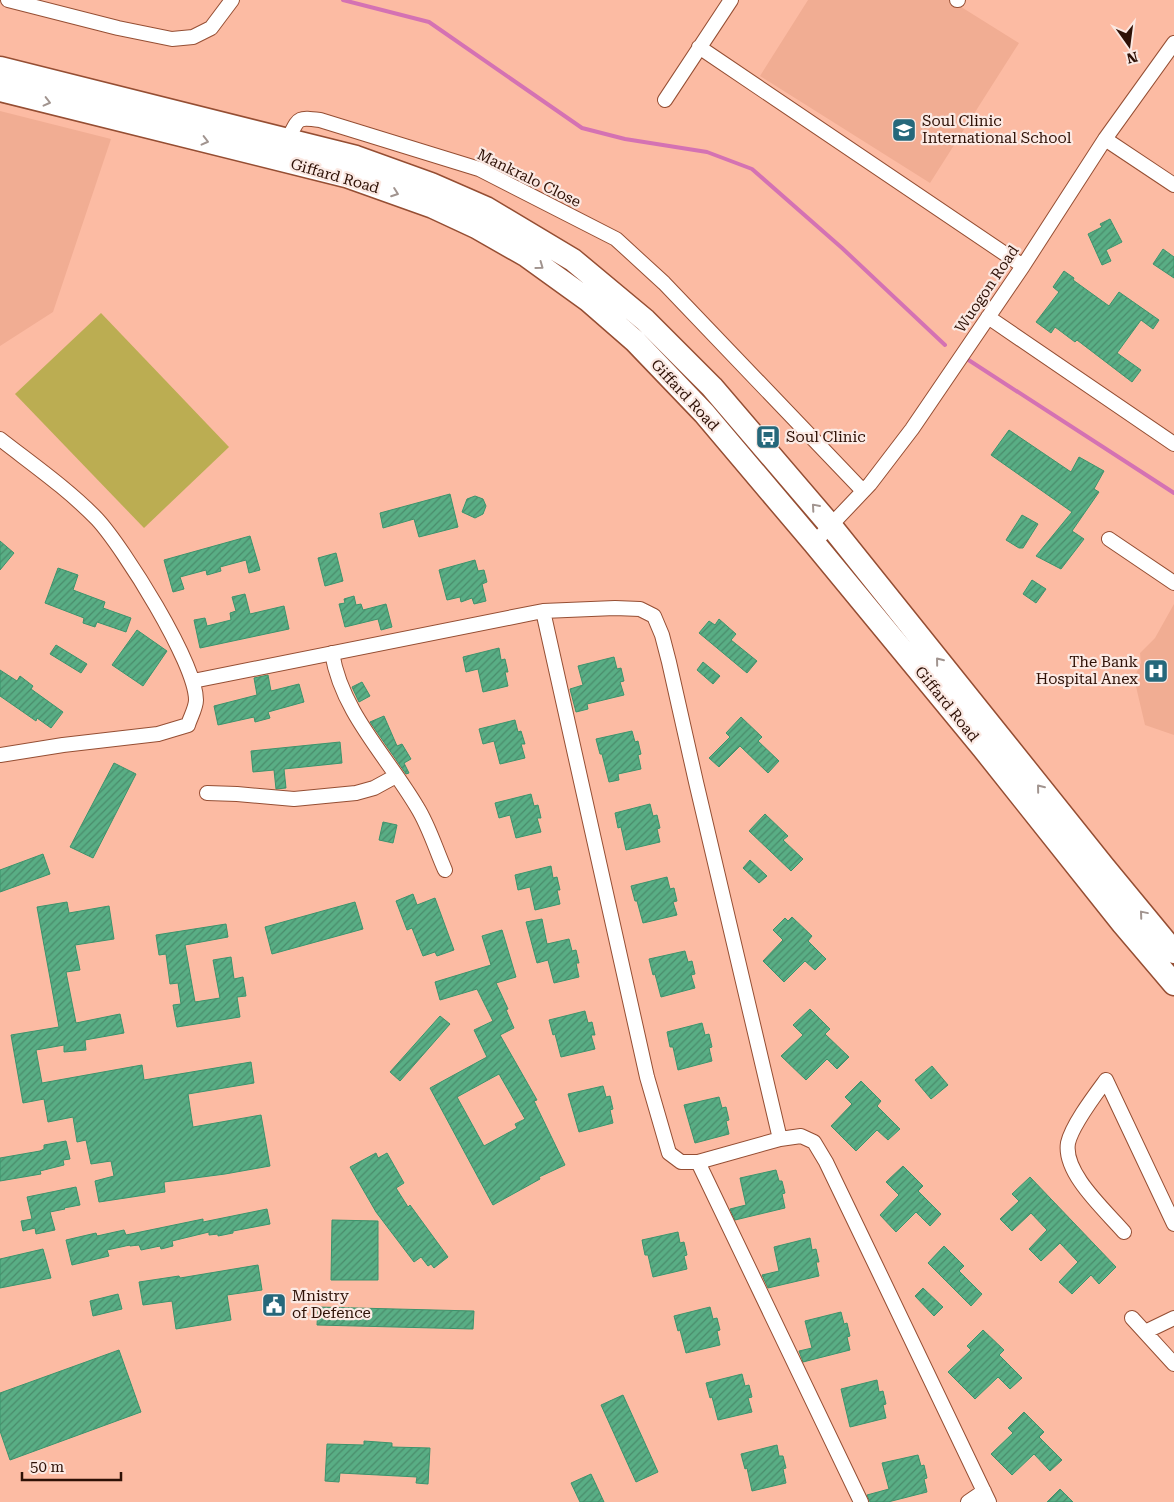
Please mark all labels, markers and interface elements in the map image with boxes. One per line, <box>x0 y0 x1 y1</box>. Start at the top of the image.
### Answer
north arrow <box>1104 20 1154 70</box>
text: N <box>1125 49 1139 67</box>
one-way arrow <box>43 96 52 107</box>
place label: Soul Clinic International School <box>922 112 1072 147</box>
school or university icon: Soul Clinic International School <box>891 117 917 143</box>
one-way arrow <box>201 135 210 146</box>
street label: Mankralo Close <box>474 145 584 211</box>
street label: Giffard Road <box>289 155 382 197</box>
one-way arrow <box>391 187 399 197</box>
street label: Wuogon Road <box>951 242 1023 336</box>
one-way arrow <box>534 260 543 268</box>
street label: Giffard Road <box>647 355 723 435</box>
bus stop icon: Soul Clinic <box>755 424 781 450</box>
place label: Soul Clinic <box>786 428 866 446</box>
one-way arrow <box>811 504 820 513</box>
place label: The Bank Hospital Anex <box>1036 653 1138 688</box>
one-way arrow <box>936 658 944 667</box>
hospital icon: The Bank Hospital Anex <box>1143 658 1169 684</box>
street label: Giffard Road <box>911 663 983 746</box>
one-way arrow <box>1038 785 1046 794</box>
one-way arrow <box>1140 911 1148 920</box>
place label: Mnistry of Defence <box>292 1287 371 1322</box>
public building icon: Mnistry of Defence <box>261 1292 287 1318</box>
scale bar <box>22 1450 121 1482</box>
text: 50 m <box>30 1458 65 1476</box>

